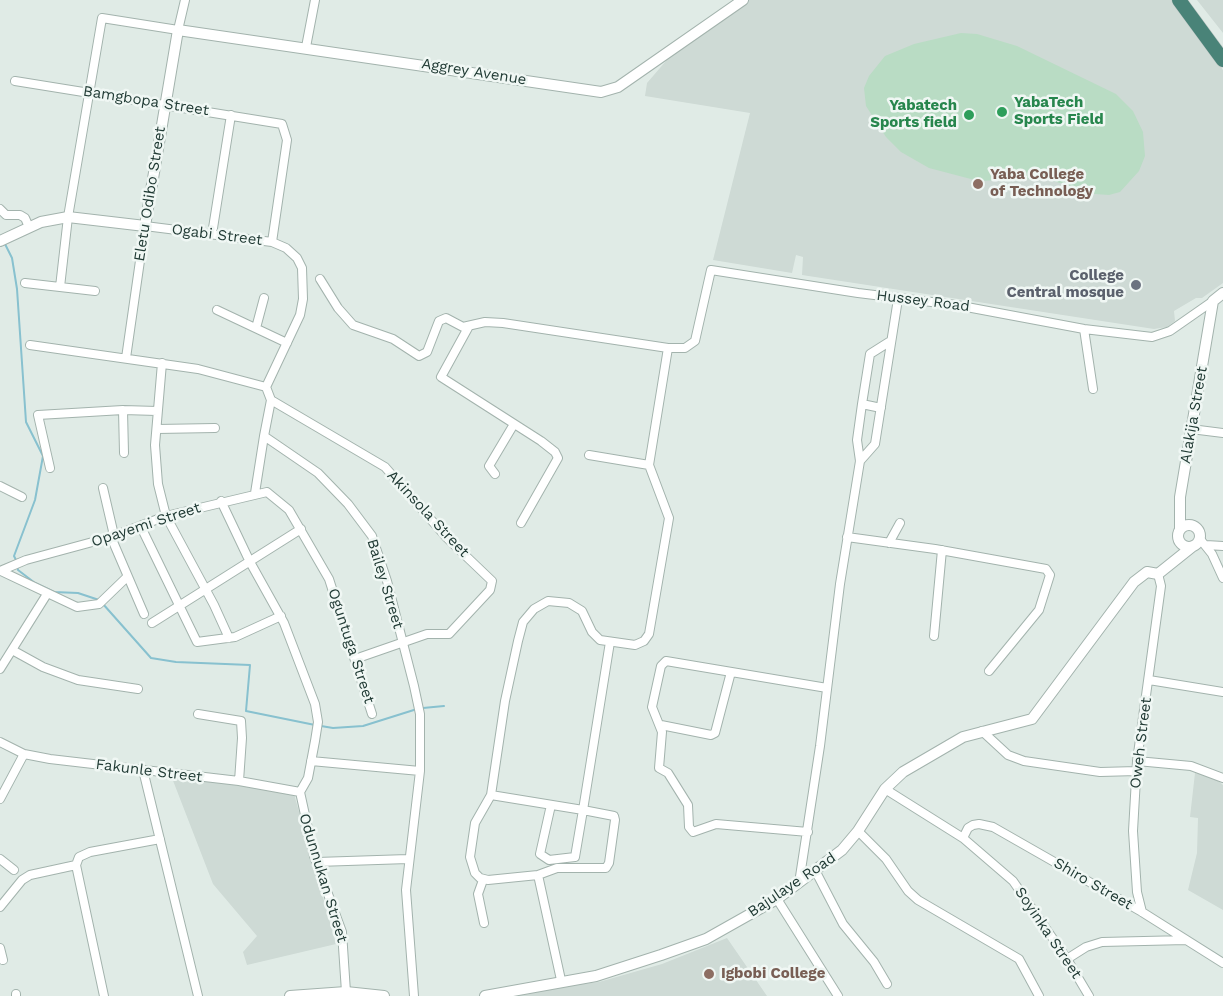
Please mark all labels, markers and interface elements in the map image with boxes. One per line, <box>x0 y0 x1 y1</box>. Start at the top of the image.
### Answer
street label: Aggrey Avenue <box>420 55 528 89</box>
street label: Bamgbopa Street <box>82 82 210 120</box>
place label: YabaTech Sports Field <box>1014 94 1104 129</box>
place label: Yabatech Sports field <box>870 97 957 132</box>
marker: YabaTech Sports Field <box>995 105 1009 119</box>
marker: Yabatech Sports field <box>962 108 976 122</box>
street label: Eletu Odibo Street <box>130 125 170 263</box>
place label: Yaba College of Technology <box>990 166 1093 201</box>
marker: Yaba College of Technology <box>971 177 985 191</box>
street label: Ogabi Street <box>171 221 263 249</box>
place label: College Central mosque <box>1007 267 1124 302</box>
marker: College Central mosque <box>1129 278 1143 292</box>
street label: Hussey Road <box>875 286 971 316</box>
street label: Alakija Street <box>1177 365 1211 465</box>
street label: Akinsola Street <box>383 467 473 561</box>
street label: Opayemi Street <box>89 499 203 551</box>
street label: Bailey Street <box>363 537 407 631</box>
street label: Oguntuga Street <box>324 586 378 706</box>
street label: Oweh Street <box>1126 696 1156 790</box>
street label: Fakunle Street <box>95 756 203 786</box>
street label: Odunnukan Street <box>295 811 351 945</box>
street label: Bajulaye Road <box>745 849 839 921</box>
street label: Shiro Street <box>1050 854 1136 914</box>
street label: Soyinka Street <box>1011 884 1085 982</box>
place label: Igbobi College <box>721 965 825 983</box>
marker: Igbobi College <box>702 967 716 981</box>

